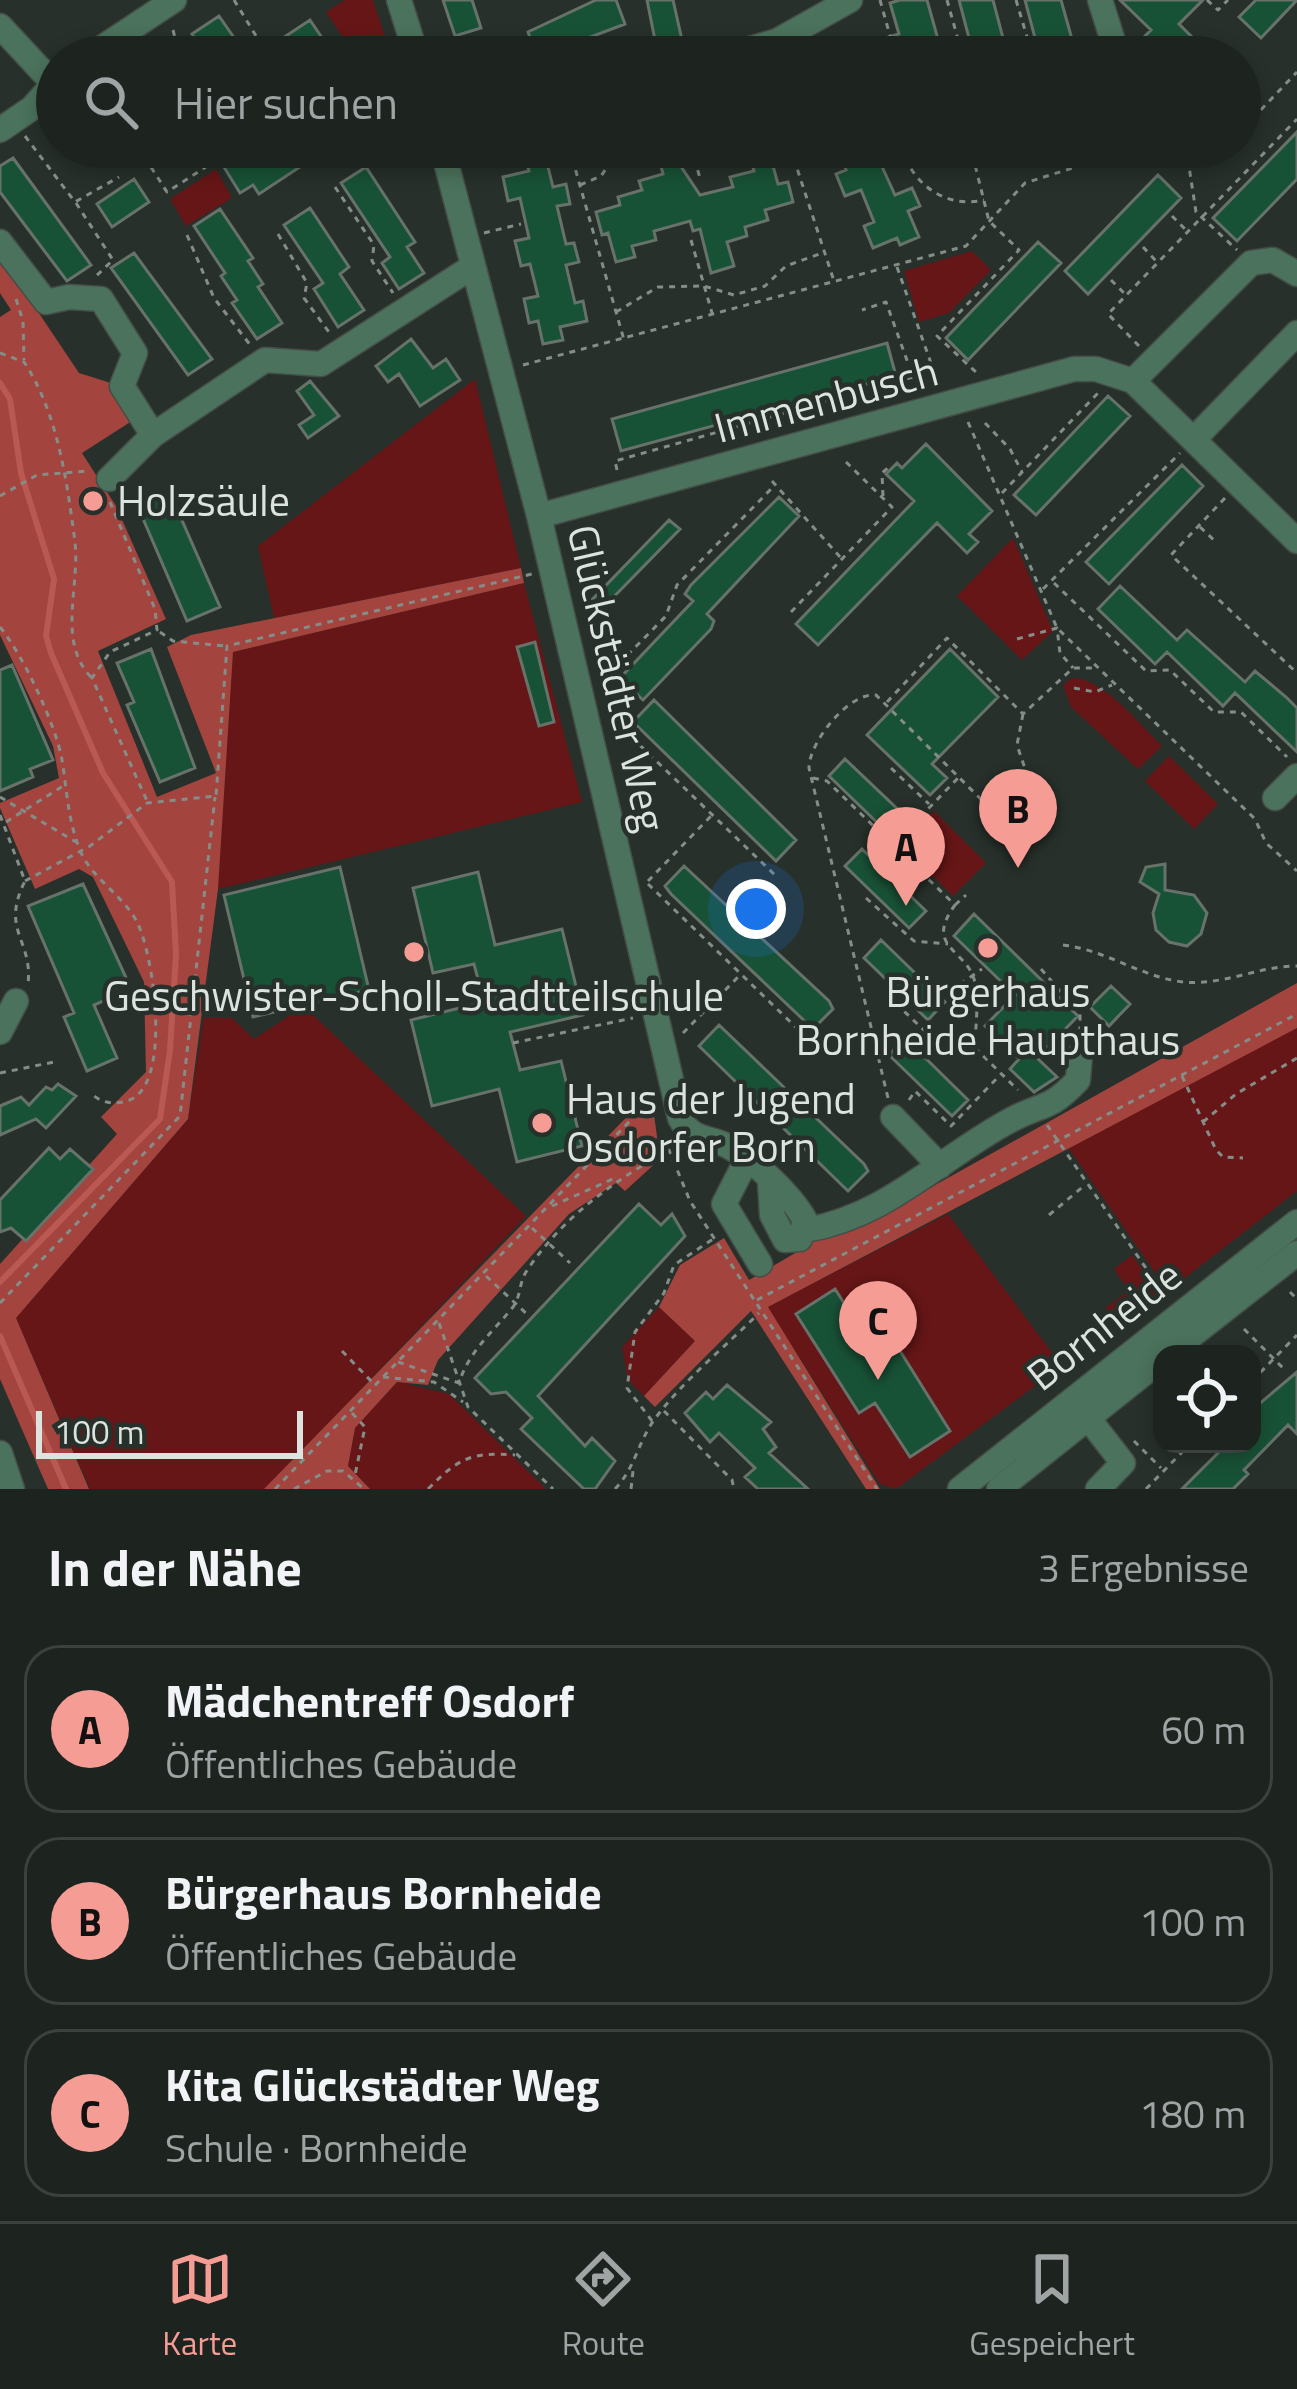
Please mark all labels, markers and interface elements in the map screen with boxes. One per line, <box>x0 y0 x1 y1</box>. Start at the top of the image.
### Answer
search box <box>36 36 1261 168</box>
text: Hier suchen <box>174 68 398 136</box>
icon: search <box>78 69 144 135</box>
street label: Immenbusch <box>707 337 945 459</box>
place label: Holzsäule <box>117 468 290 532</box>
marker: Holzsäule <box>80 488 106 514</box>
street label: Glückstädter Weg <box>552 518 684 837</box>
pin: B <box>979 769 1057 868</box>
pin: A <box>867 807 945 906</box>
your location <box>726 879 786 939</box>
marker: Bürgerhaus Bornheide Haupthaus <box>975 935 1001 961</box>
marker: Geschwister-Scholl-Stadtteilschule <box>401 939 427 965</box>
place label: Bürgerhaus Bornheide Haupthaus <box>796 959 1180 1071</box>
place label: Geschwister-Scholl-Stadtteilschule <box>104 963 724 1027</box>
place label: Haus der Jugend Osdorfer Born <box>566 1066 856 1178</box>
marker: Haus der Jugend Osdorfer Born <box>529 1110 555 1136</box>
street label: Bornheide <box>1012 1243 1195 1405</box>
pin: C <box>839 1281 917 1380</box>
map controls <box>1153 1345 1261 1453</box>
button: locate <box>1153 1345 1261 1453</box>
scale bar <box>36 1405 303 1458</box>
text: 100 m <box>54 1407 144 1457</box>
text: In der Nähe <box>48 1528 302 1606</box>
text: 3 Ergebnisse <box>1038 1538 1249 1597</box>
text: Mädchentreff Osdorf <box>165 1666 574 1734</box>
text: A <box>78 1700 102 1759</box>
text: 60 m <box>1161 1700 1246 1759</box>
text: Öffentliches Gebäude <box>165 1734 517 1793</box>
text: Bürgerhaus Bornheide <box>165 1858 602 1926</box>
text: B <box>78 1892 102 1951</box>
text: 100 m <box>1139 1892 1246 1951</box>
text: Öffentliches Gebäude <box>165 1926 517 1985</box>
text: Kita Glückstädter Weg <box>165 2050 600 2118</box>
text: C <box>79 2084 101 2143</box>
text: 180 m <box>1139 2084 1246 2143</box>
text: Schule · Bornheide <box>165 2118 468 2177</box>
tab: Karte <box>162 2246 237 2368</box>
tab: Route <box>562 2246 645 2368</box>
tab: Gespeichert <box>969 2246 1135 2368</box>

